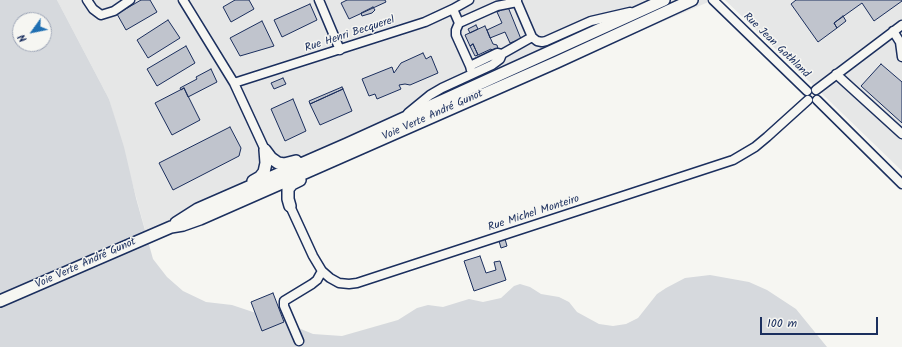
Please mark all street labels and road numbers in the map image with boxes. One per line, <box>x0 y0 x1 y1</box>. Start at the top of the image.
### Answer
street label: Rue Jean Gothland <box>740 11 812 81</box>
street label: Rue Henri Becquerel <box>303 14 397 56</box>
street label: Voie Verte André Gunot <box>381 88 485 144</box>
street label: Rue Michel Monteiro <box>487 193 581 235</box>
street label: Voie Verte André Gunot <box>34 236 138 292</box>

